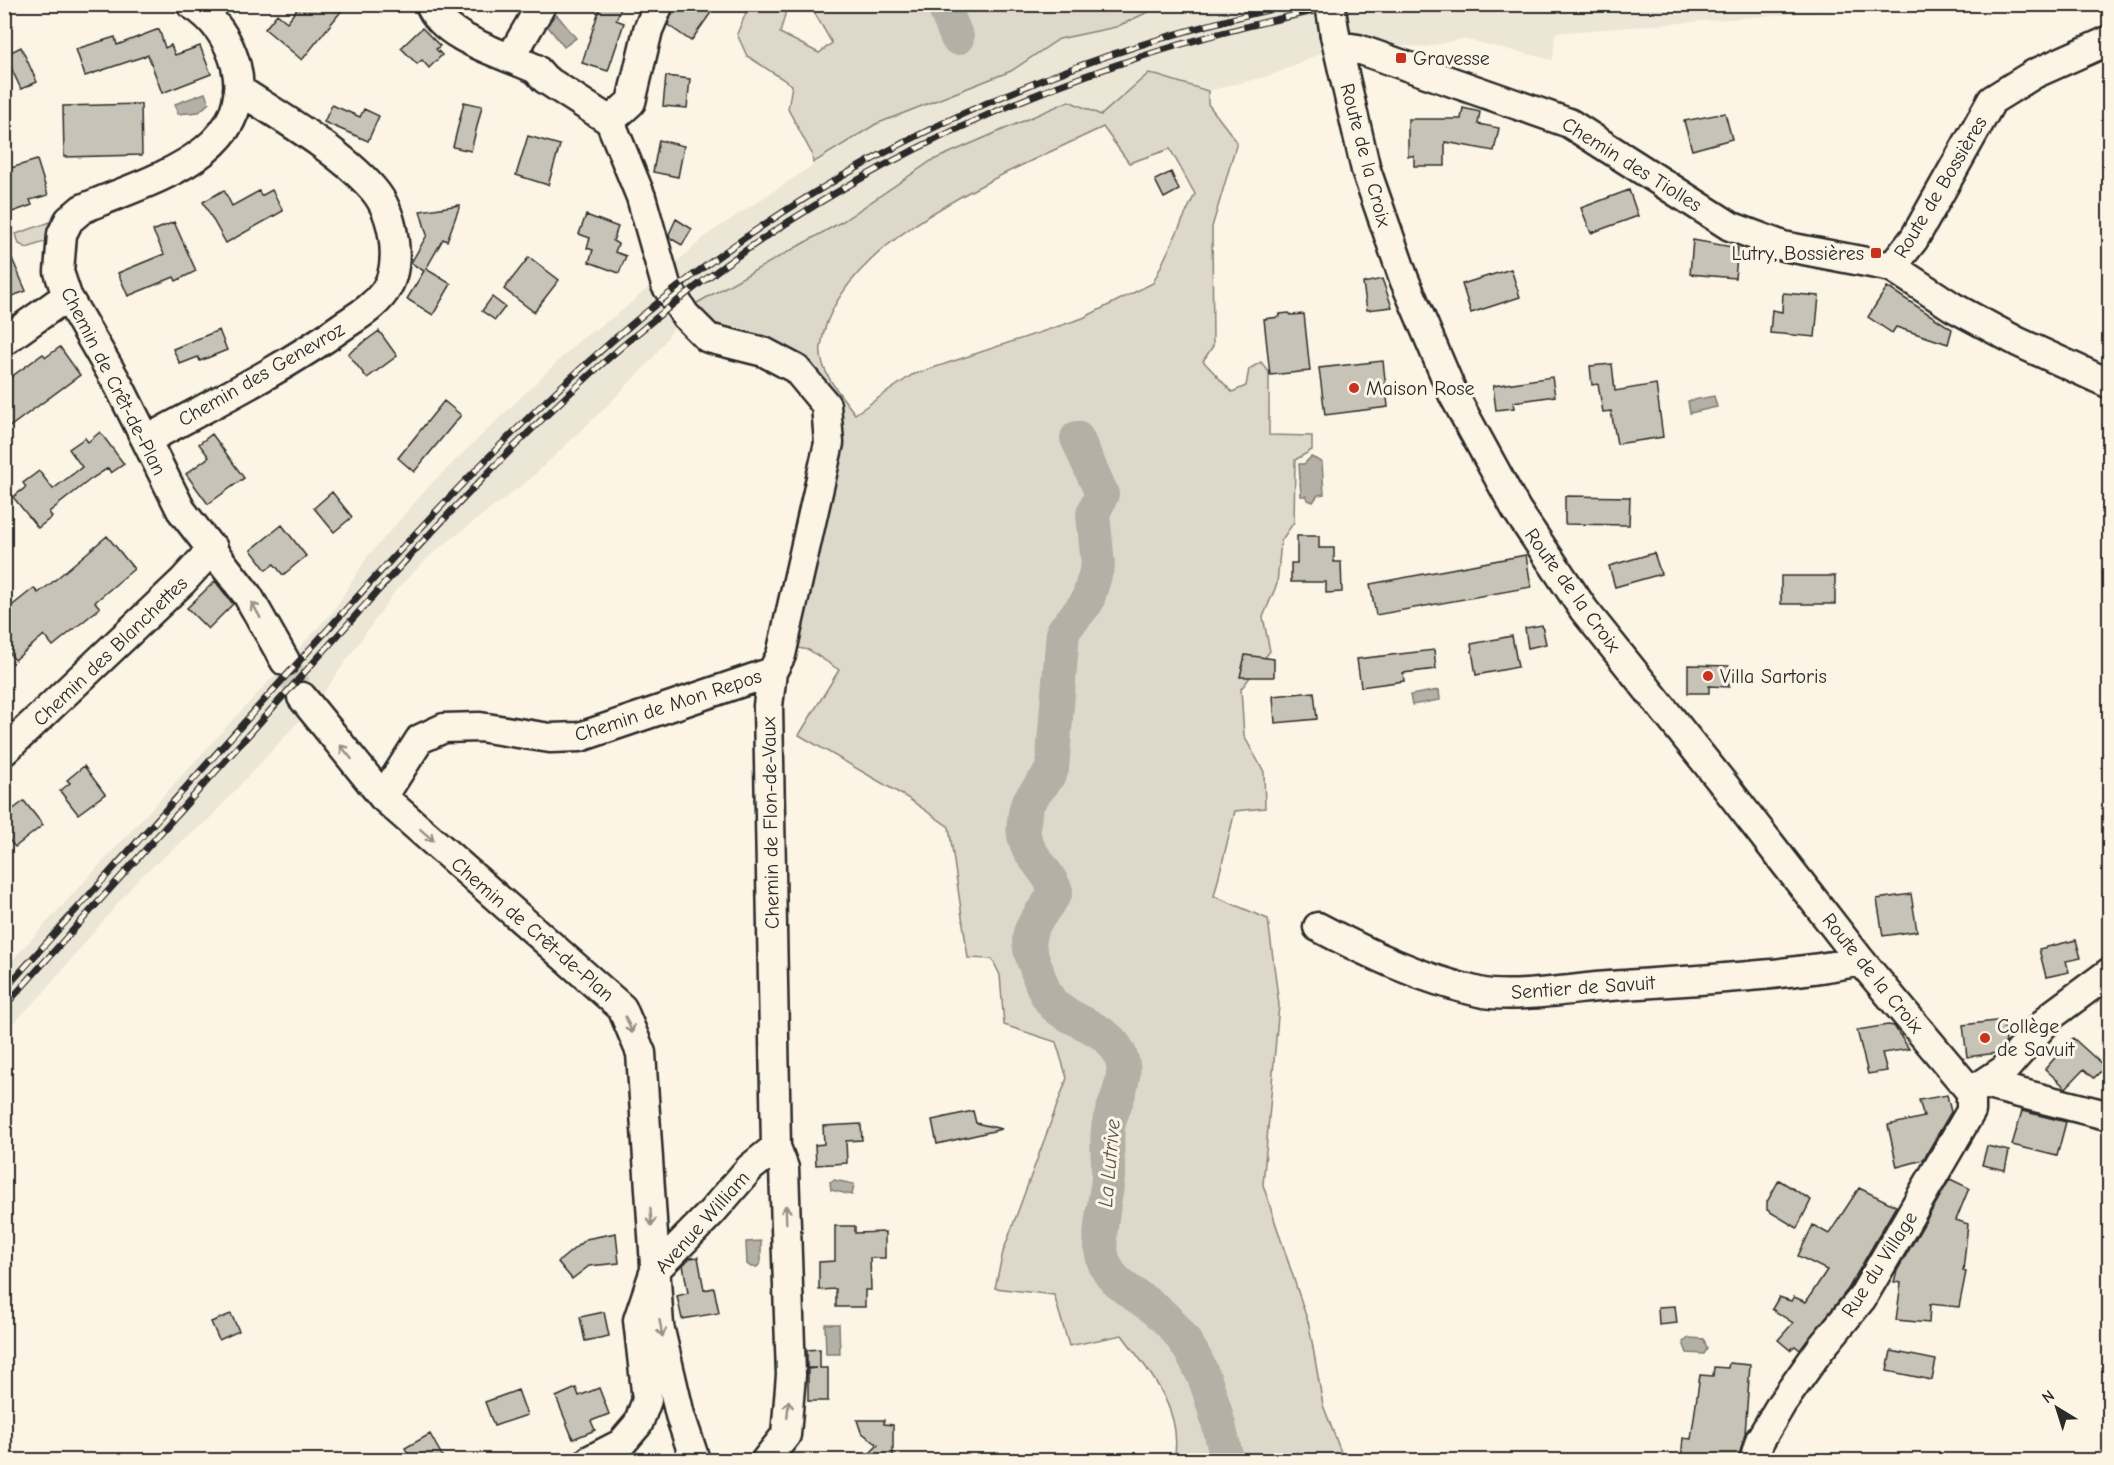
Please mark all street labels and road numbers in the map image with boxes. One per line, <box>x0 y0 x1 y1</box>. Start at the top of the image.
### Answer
street label: Route de la Croix <box>1335 81 1396 230</box>
street label: Chemin des Tiolles <box>1558 112 1706 217</box>
street label: Route de Bossières <box>1889 112 1992 262</box>
street label: Chemin de Crêt-de-Plan <box>56 283 171 479</box>
street label: Chemin des Genevroz <box>174 317 348 431</box>
street label: Route de la Croix <box>1520 524 1626 657</box>
street label: Chemin des Blanchettes <box>29 572 192 731</box>
street label: Chemin de Mon Repos <box>572 664 765 747</box>
street label: Chemin de Flon-de-Vaux <box>757 716 784 929</box>
street label: Chemin de Crêt-de-Plan <box>447 852 619 1006</box>
street label: Route de la Croix <box>1817 909 1928 1038</box>
street label: Sentier de Savuit <box>1510 971 1657 1004</box>
street label: Avenue William <box>650 1166 754 1278</box>
street label: Rue du Village <box>1837 1207 1922 1321</box>

